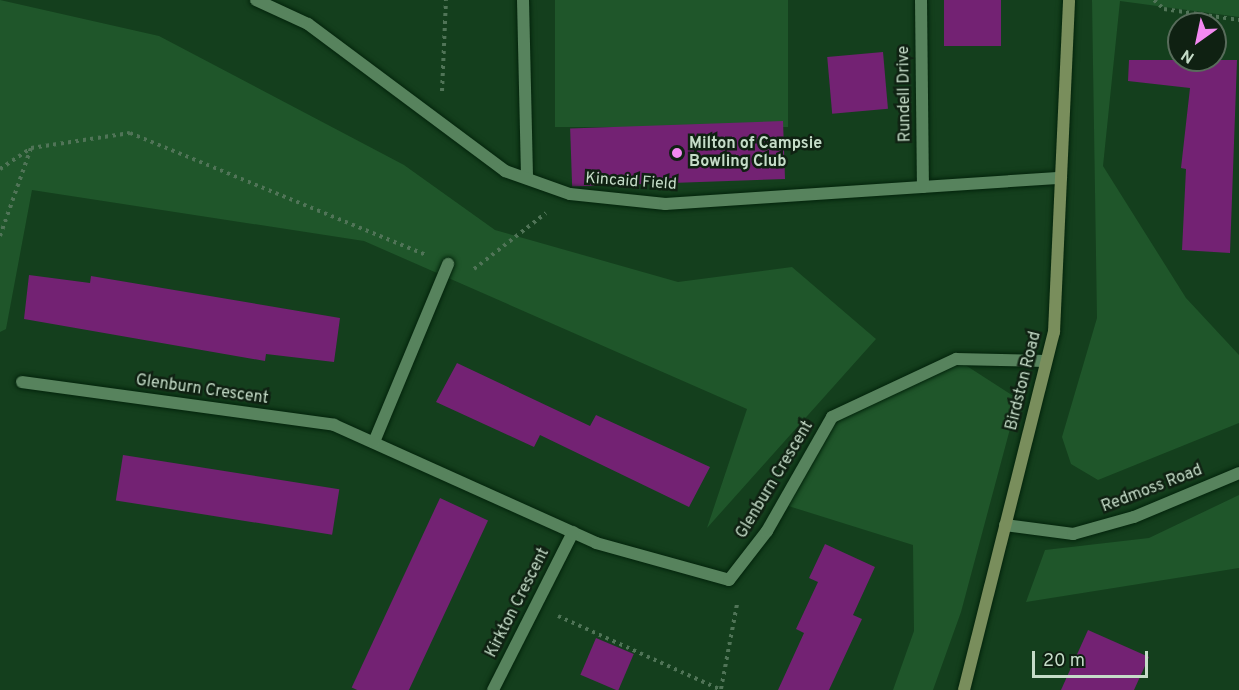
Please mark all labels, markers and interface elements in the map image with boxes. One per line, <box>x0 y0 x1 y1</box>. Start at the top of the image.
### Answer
north arrow <box>1167 12 1227 72</box>
text: N <box>1178 44 1199 67</box>
street label: Rundell Drive <box>895 46 915 142</box>
place label: Milton of Campsie Bowling Club <box>689 134 822 172</box>
marker: Milton of Campsie Bowling Club <box>670 146 684 160</box>
street label: Kincaid Field <box>585 169 677 195</box>
street label: Birdston Road <box>1002 330 1046 432</box>
street label: Glenburn Crescent <box>134 371 270 409</box>
street label: Glenburn Crescent <box>732 418 818 542</box>
street label: Redmoss Road <box>1099 461 1205 517</box>
street label: Kirkton Crescent <box>482 545 554 661</box>
scale bar <box>1035 639 1150 677</box>
text: 20 m <box>1043 650 1085 673</box>

